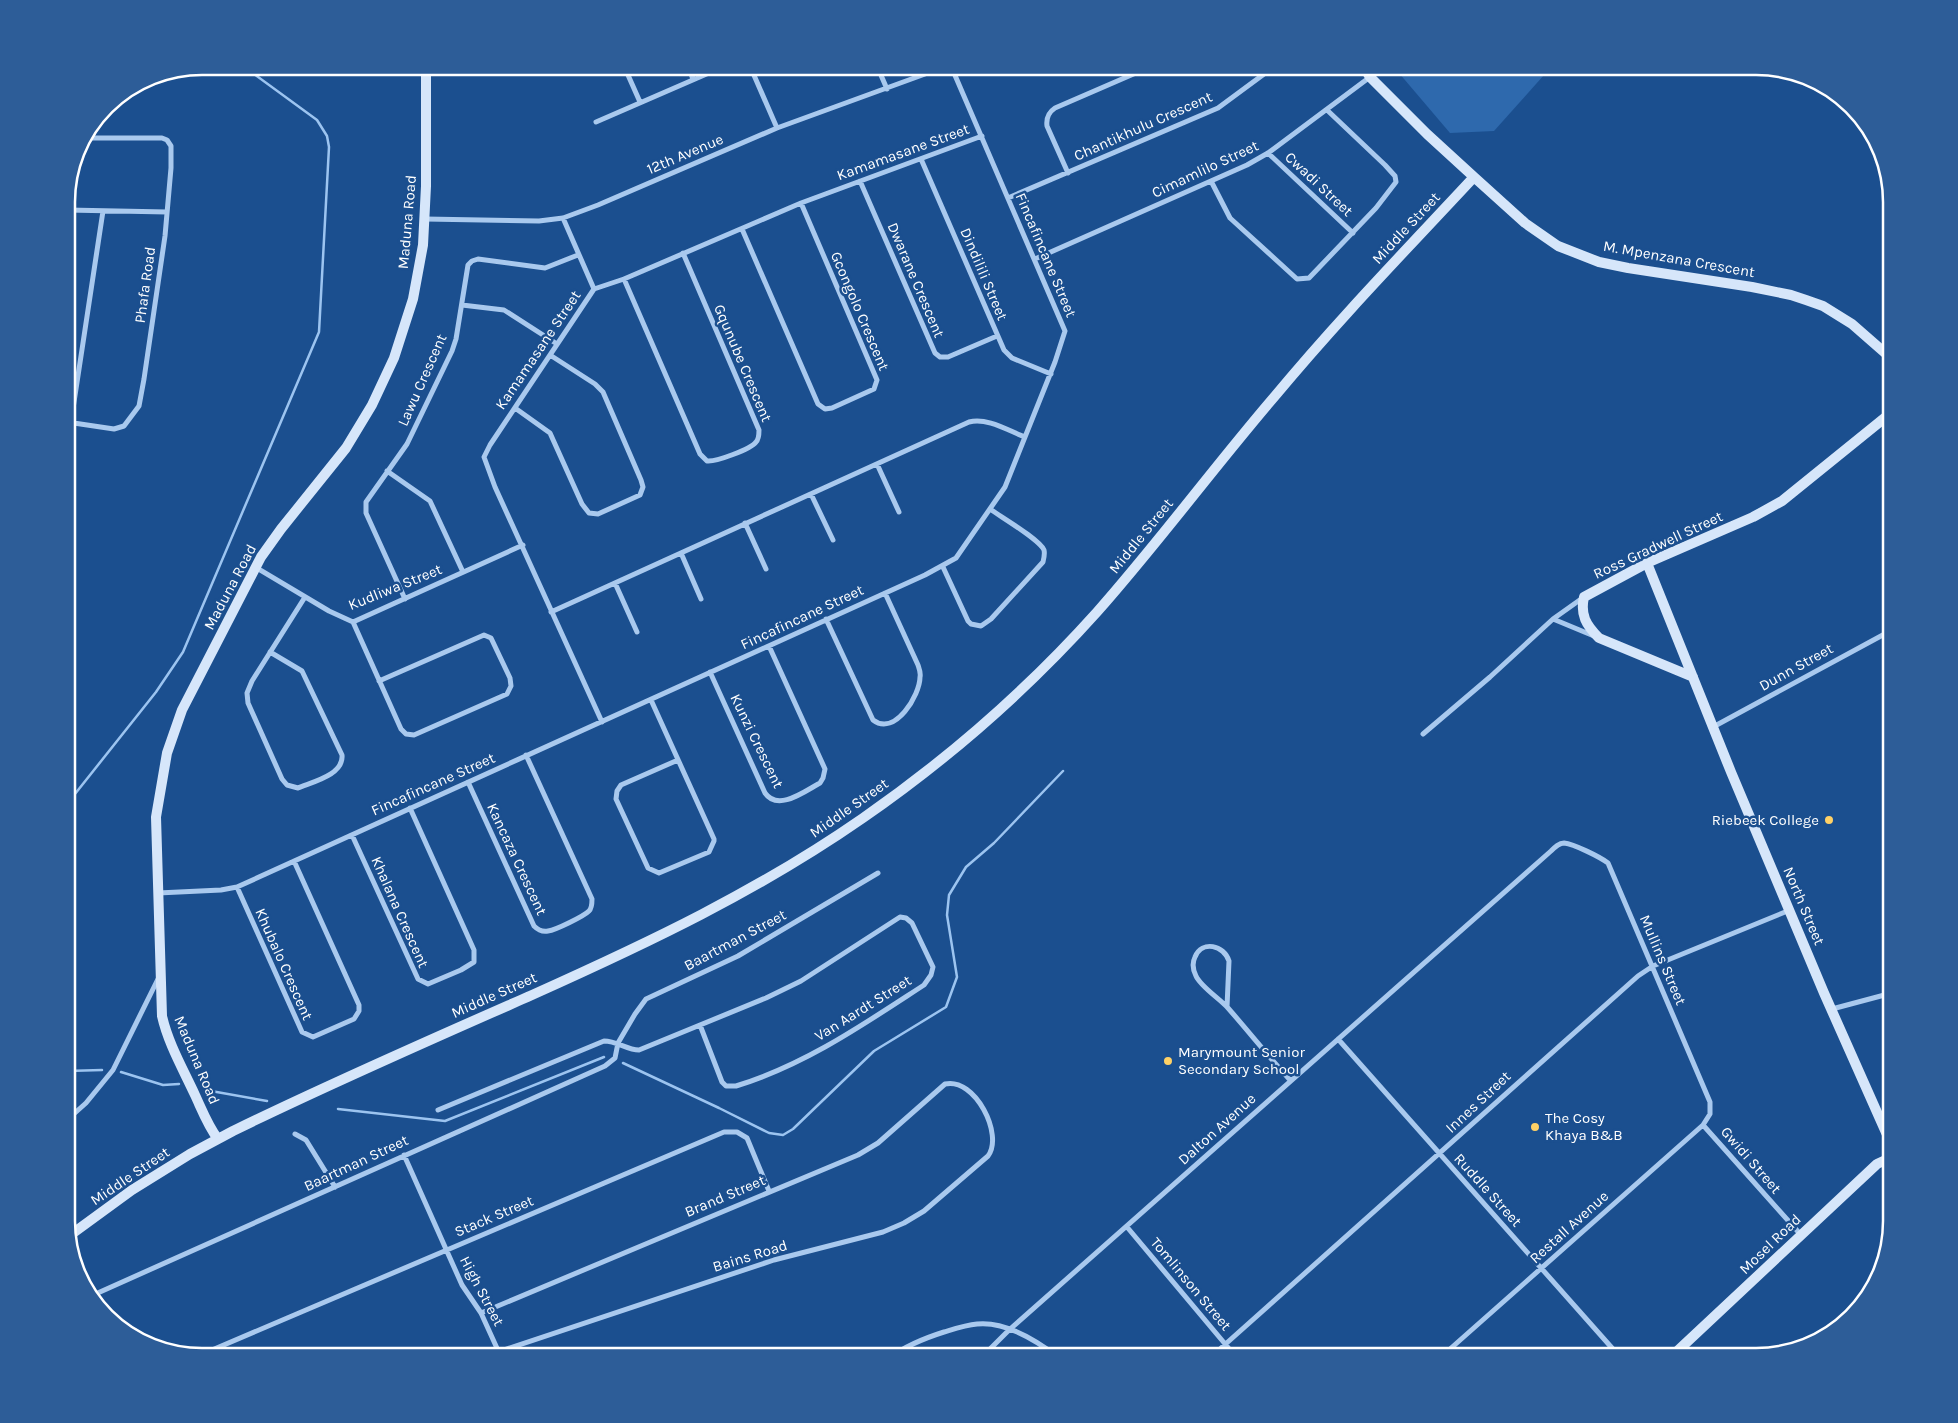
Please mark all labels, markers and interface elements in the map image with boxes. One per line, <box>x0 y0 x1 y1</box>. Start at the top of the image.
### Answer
street label: Chantikhulu Crescent <box>1071 87 1215 165</box>
street label: Kamamasane Street <box>834 120 972 184</box>
street label: 12th Avenue <box>644 130 726 178</box>
street label: Cimamlilo Street <box>1149 136 1262 202</box>
street label: Cwadi Street <box>1281 148 1357 220</box>
street label: Maduna Road <box>394 174 420 270</box>
street label: Middle Street <box>1368 188 1444 268</box>
street label: Fincafincane Street <box>1012 190 1081 320</box>
street label: Dwarane Crescent <box>884 220 949 341</box>
street label: Dindilili Street <box>956 225 1012 323</box>
street label: M. Mpenzana Crescent <box>1602 237 1757 281</box>
street label: Phafa Road <box>131 246 159 324</box>
street label: Gcongolo Crescent <box>827 249 893 374</box>
street label: Kamamasane Street <box>492 287 585 413</box>
street label: Gqunube Crescent <box>710 301 776 425</box>
street label: Lawu Crescent <box>394 331 451 429</box>
street label: Middle Street <box>1105 494 1177 577</box>
street label: Ross Gradwell Street <box>1590 507 1726 583</box>
street label: Maduna Road <box>200 541 260 633</box>
street label: Kudliwa Street <box>345 560 445 614</box>
street label: Fincafincane Street <box>738 580 867 653</box>
street label: Dunn Street <box>1756 639 1836 695</box>
street label: Kunzi Crescent <box>726 691 788 791</box>
street label: Fincafincane Street <box>368 748 498 819</box>
street label: Middle Street <box>806 774 892 842</box>
street label: Kancaza Crescent <box>483 800 551 918</box>
place label: Riebeek College <box>1712 811 1819 829</box>
marker: Riebeek College <box>1823 814 1835 826</box>
street label: Khalana Crescent <box>367 853 433 971</box>
street label: North Street <box>1779 864 1829 948</box>
street label: Khubalo Crescent <box>251 905 317 1023</box>
street label: Baartman Street <box>681 905 789 974</box>
street label: Mullins Street <box>1636 912 1690 1008</box>
street label: Middle Street <box>449 968 540 1022</box>
street label: Van Aardt Street <box>811 971 915 1045</box>
street label: Maduna Road <box>170 1013 224 1107</box>
place label: Marymount Senior Secondary School <box>1178 1043 1305 1078</box>
marker: Marymount Senior Secondary School <box>1162 1055 1174 1067</box>
street label: Innes Street <box>1442 1067 1515 1137</box>
street label: Dalton Avenue <box>1174 1089 1260 1169</box>
place label: The Cosy Khaya B&B <box>1545 1109 1623 1144</box>
marker: The Cosy Khaya B&B <box>1529 1121 1541 1133</box>
street label: Gwidi Street <box>1717 1123 1785 1198</box>
street label: Baartman Street <box>301 1131 411 1195</box>
street label: Middle Street <box>87 1143 173 1209</box>
street label: Ruddle Street <box>1450 1150 1526 1231</box>
street label: Brand Street <box>682 1171 768 1221</box>
street label: Restall Avenue <box>1526 1187 1612 1267</box>
street label: Stack Street <box>452 1191 536 1241</box>
street label: Mosel Road <box>1735 1210 1805 1278</box>
street label: Tomlinson Street <box>1147 1234 1235 1335</box>
street label: Bains Road <box>711 1236 789 1276</box>
street label: High Street <box>456 1253 508 1329</box>

